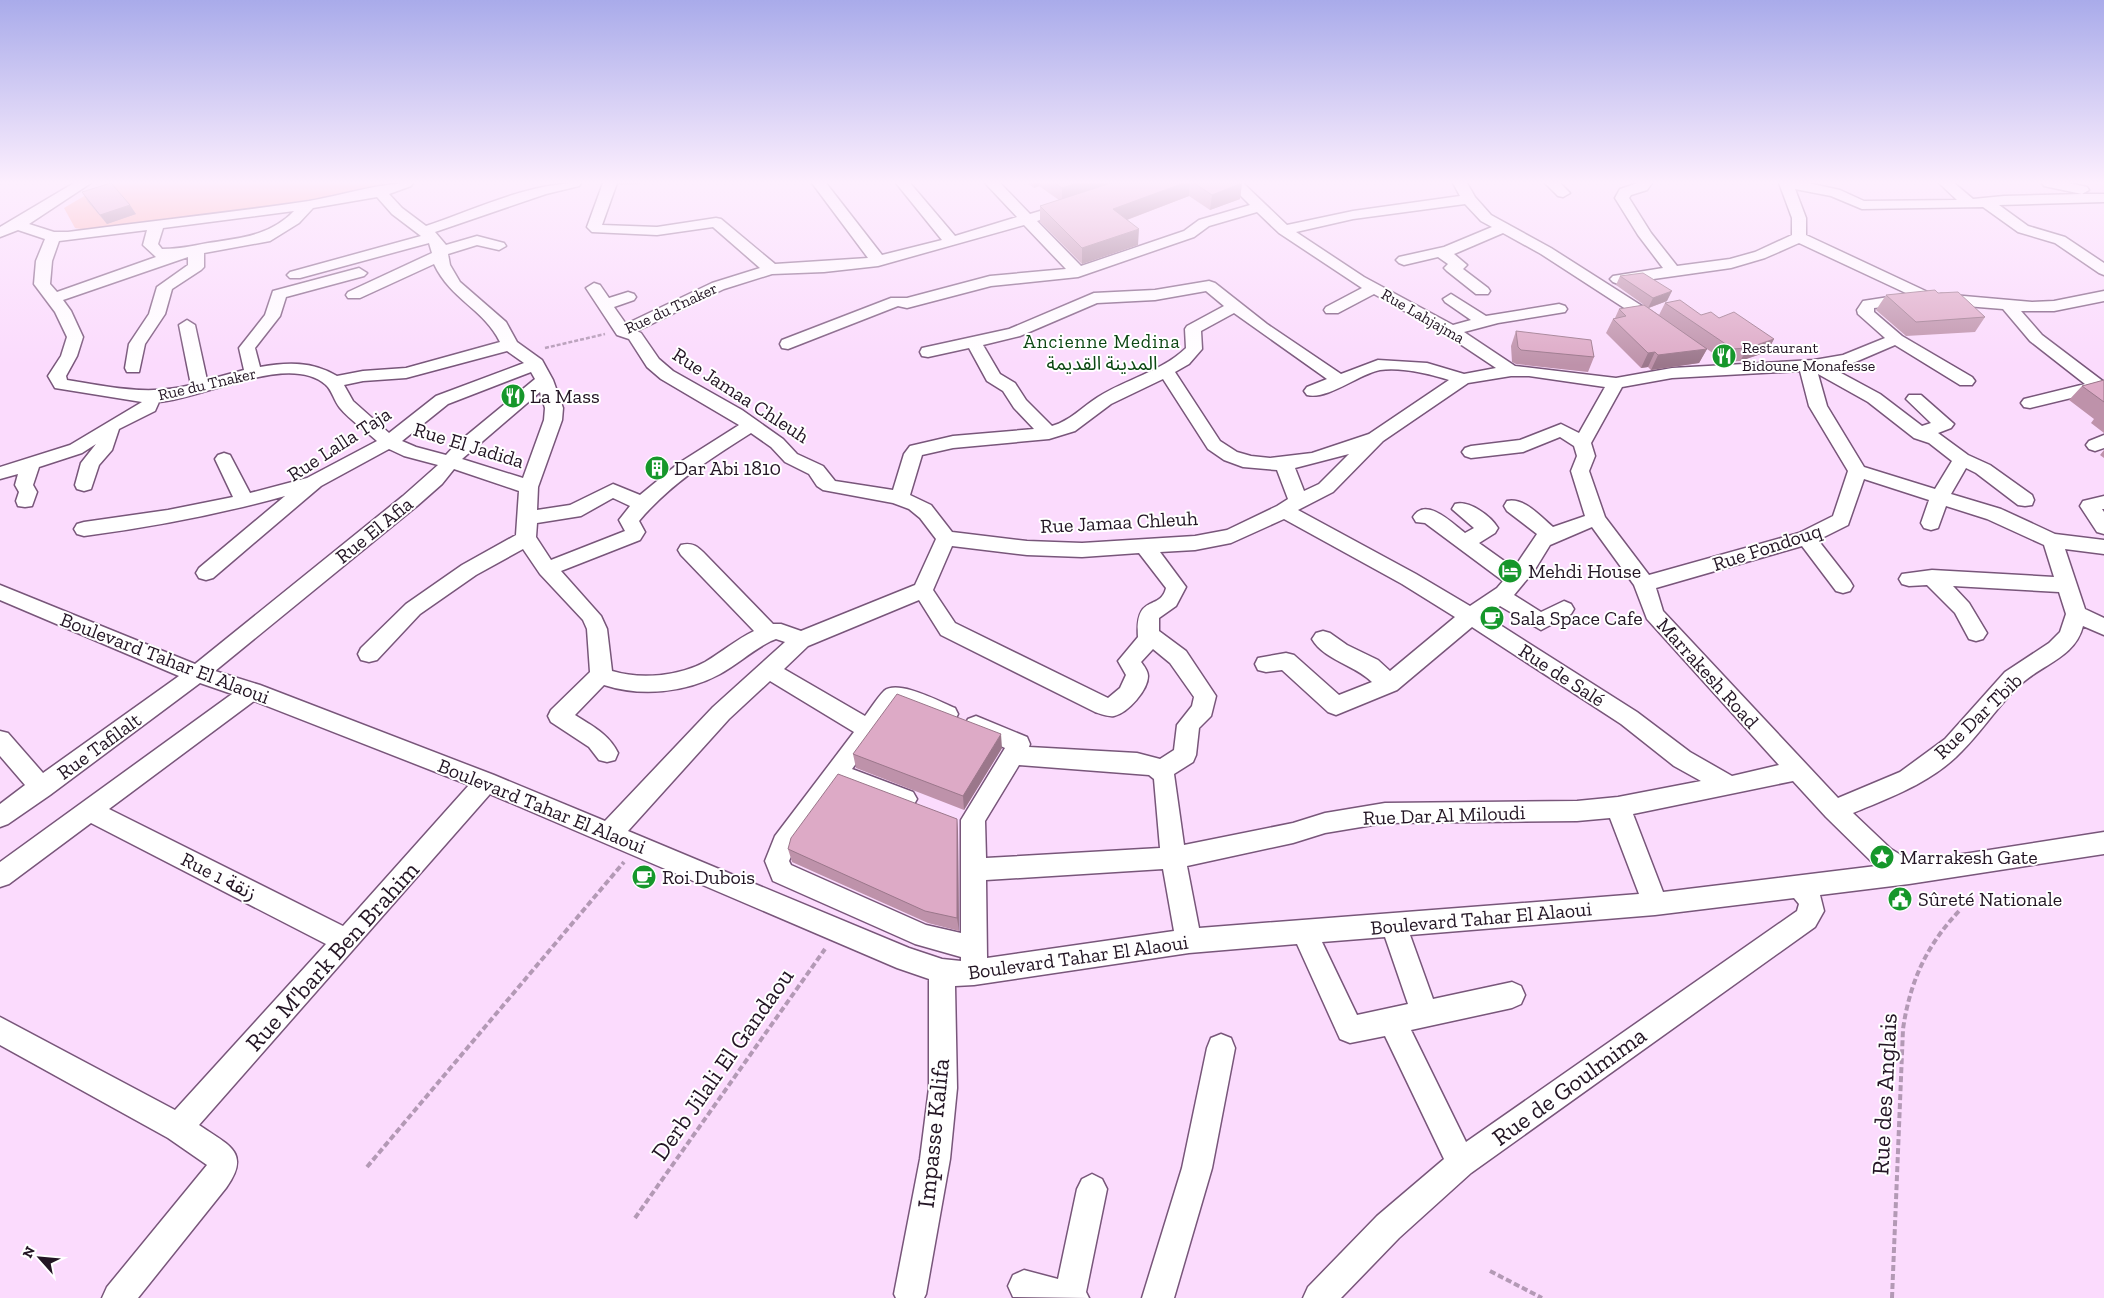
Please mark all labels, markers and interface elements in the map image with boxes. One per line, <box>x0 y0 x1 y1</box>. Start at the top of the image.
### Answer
street label: Rue du Tnaker <box>622 278 721 338</box>
street label: Rue Lahjajma <box>1378 285 1468 348</box>
district label: Ancienne Medina المدينة القديمة <box>1023 330 1181 375</box>
place label: Restaurant Bidoune Monafesse <box>1742 338 1875 375</box>
street label: Rue Jamaa Chleuh <box>668 342 814 448</box>
restaurant icon: Restaurant Bidoune Monafesse <box>1711 343 1737 369</box>
street label: Rue du Tnaker <box>156 363 258 405</box>
restaurant icon: La Mass <box>500 383 526 409</box>
place label: La Mass <box>530 384 600 408</box>
street label: Rue Lalla Taja <box>283 401 396 486</box>
street label: Rue El Jadida <box>411 417 527 473</box>
building icon: Dar Abi 1810 <box>644 455 670 481</box>
place label: Dar Abi 1810 <box>674 456 781 480</box>
street label: Rue El Afia <box>330 491 418 568</box>
street label: Rue Jamaa Chleuh <box>1040 506 1199 538</box>
street label: Rue Fondouq <box>1709 518 1825 576</box>
hotel icon: Mehdi House <box>1497 558 1523 584</box>
place label: Mehdi House <box>1528 559 1641 583</box>
cafe icon: Sala Space Cafe <box>1479 605 1505 631</box>
place label: Sala Space Cafe <box>1510 606 1643 630</box>
street label: Boulevard Tahar El Alaoui <box>57 607 273 709</box>
street label: Marrakesh Road <box>1652 613 1764 733</box>
street label: Rue de Salé <box>1515 638 1609 712</box>
street label: Rue Dar Tbib <box>1929 668 2027 764</box>
street label: Rue Tafilalt <box>52 707 146 784</box>
street label: Boulevard Tahar El Alaoui <box>434 753 650 859</box>
street label: Rue Dar Al Miloudi <box>1362 800 1526 830</box>
place icon: Marrakesh Gate <box>1869 844 1895 870</box>
place label: Marrakesh Gate <box>1900 845 2038 869</box>
street label: Rue 1 زنقة <box>177 847 261 905</box>
street label: Rue M'bark Ben Brahim <box>239 855 425 1057</box>
cafe icon: Roi Dubois <box>631 864 657 890</box>
place label: Roi Dubois <box>662 865 755 889</box>
public building icon: Sûreté Nationale <box>1887 886 1913 912</box>
place label: Sûreté Nationale <box>1918 887 2062 911</box>
street label: Boulevard Tahar El Alaoui <box>1369 896 1593 940</box>
street label: Boulevard Tahar El Alaoui <box>966 930 1190 984</box>
street label: Derb Jilali El Gandaou <box>645 962 800 1166</box>
street label: Rue des Anglais <box>1865 1012 1903 1176</box>
street label: Rue de Goulmima <box>1486 1020 1652 1152</box>
street label: Impasse Kalifa <box>911 1056 955 1209</box>
north arrow <box>15 1233 65 1283</box>
text: N <box>19 1243 39 1261</box>

